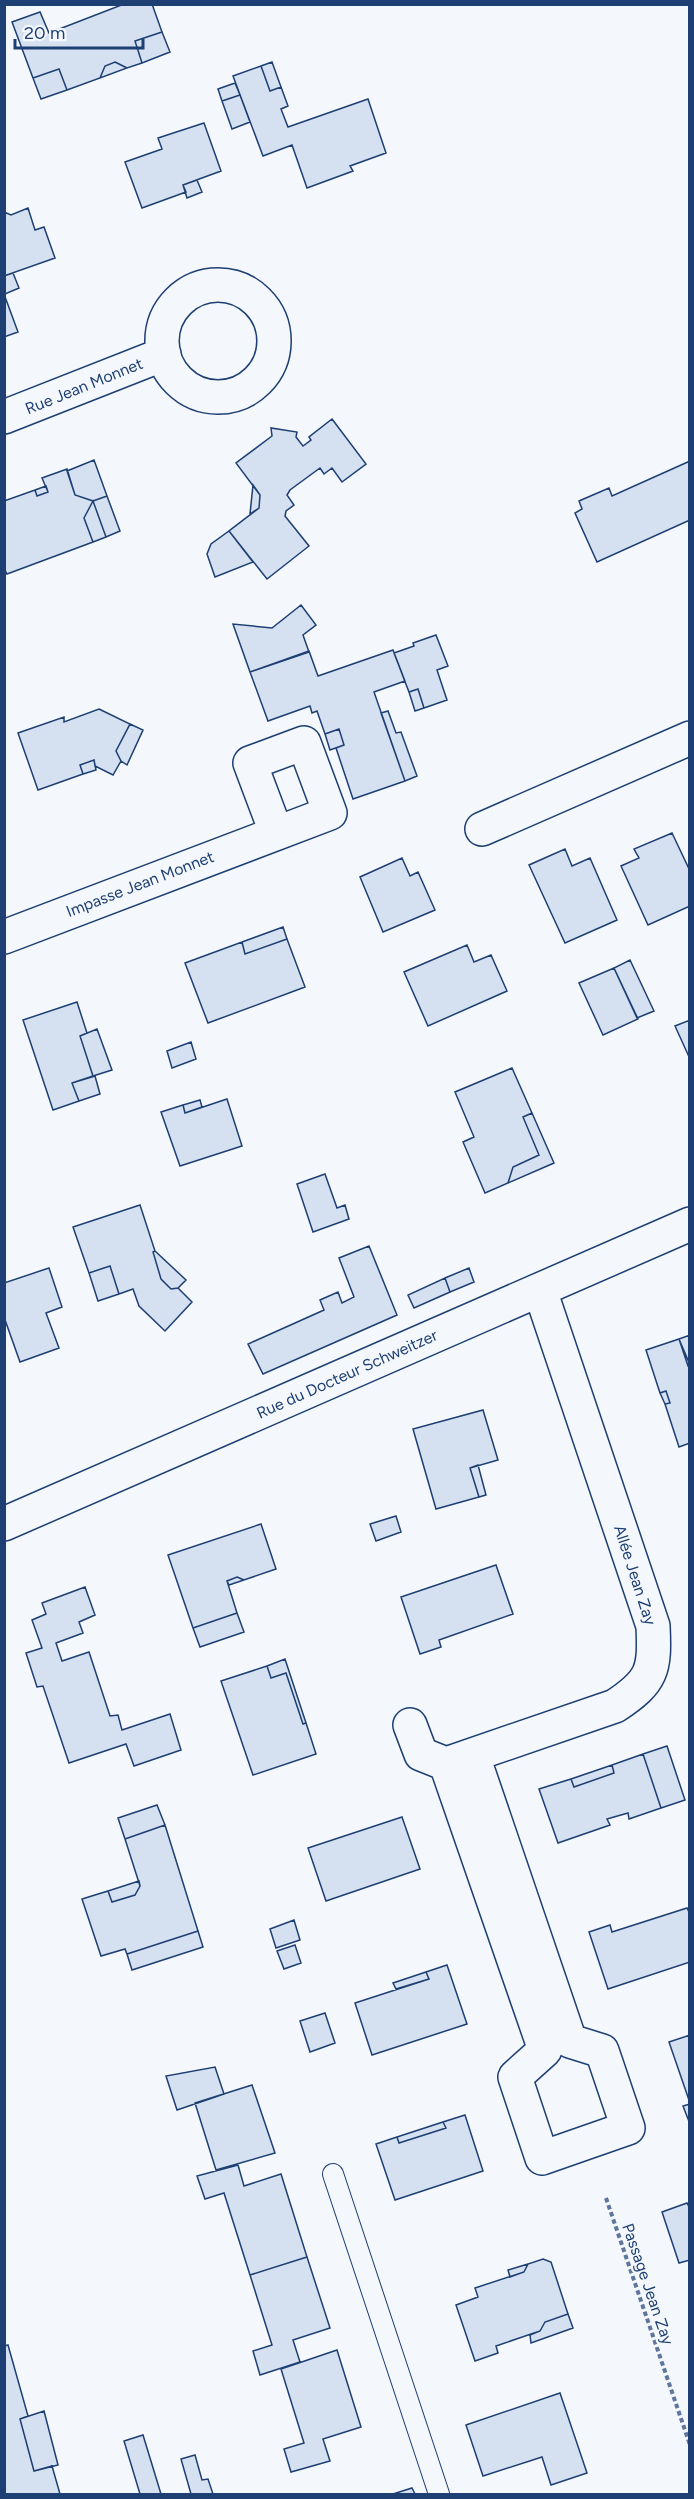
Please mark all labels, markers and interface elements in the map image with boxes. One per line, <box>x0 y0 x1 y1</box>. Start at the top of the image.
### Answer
scale bar <box>15 12 142 50</box>
text: 20 m <box>24 22 65 44</box>
street label: Rue Jean Monnet <box>22 354 146 418</box>
street label: Impasse Jean Monnet <box>63 847 217 921</box>
street label: Rue du Docteur Schweitzer <box>254 1325 441 1423</box>
street label: Allée Jean Zay <box>610 1523 660 1628</box>
street label: Passage Jean Zay <box>618 2221 678 2348</box>

